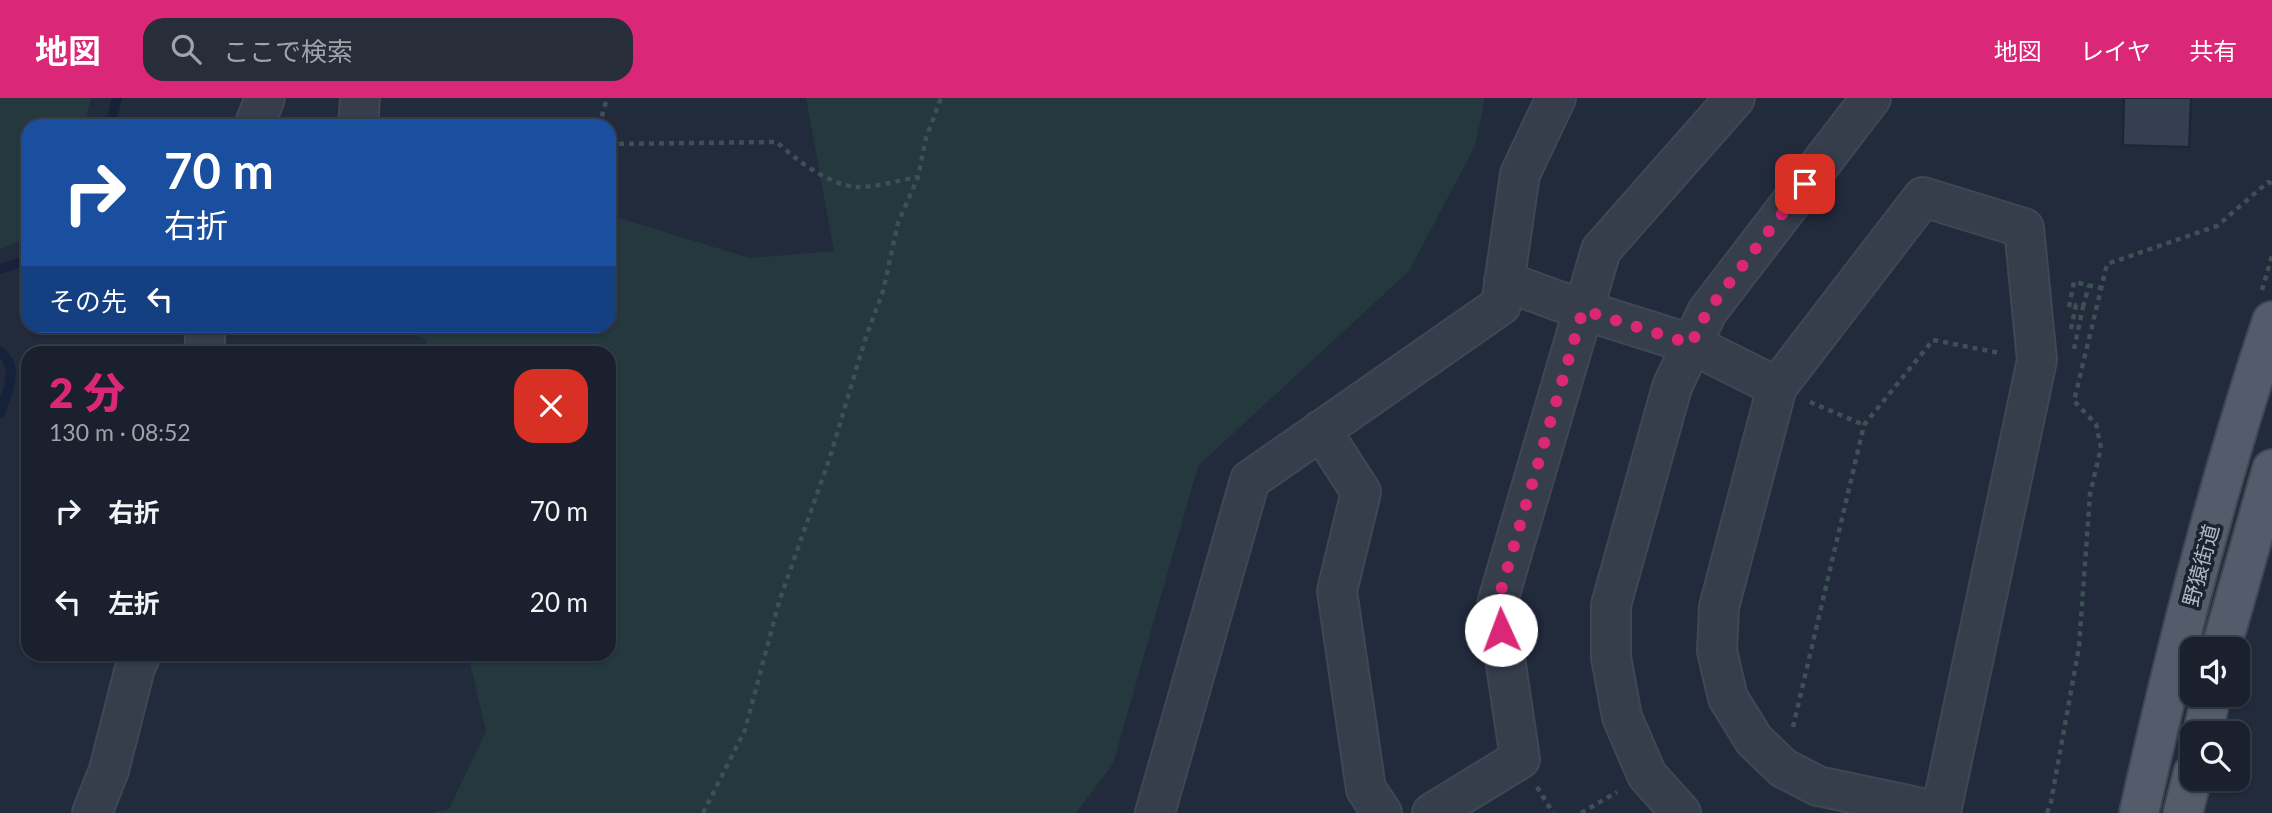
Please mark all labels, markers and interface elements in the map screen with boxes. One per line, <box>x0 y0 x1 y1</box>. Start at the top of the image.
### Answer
search box <box>143 18 633 81</box>
text: 地図 <box>35 30 101 70</box>
icon: search <box>167 30 205 68</box>
text: ここで検索 <box>223 35 353 67</box>
text: 地図 <box>1994 36 2042 65</box>
text: レイヤ <box>2080 36 2151 65</box>
text: 共有 <box>2189 36 2237 65</box>
text: 70 m <box>164 141 274 199</box>
icon: right <box>49 147 140 238</box>
pin <box>1775 154 1835 214</box>
icon: arrive <box>1786 165 1824 203</box>
text: 右折 <box>164 205 228 244</box>
icon: left <box>141 280 179 318</box>
text: その先 <box>49 285 127 317</box>
text: 2 分 <box>49 367 125 417</box>
button: close <box>514 369 588 443</box>
text: 130 m · 08:52 <box>49 418 191 446</box>
icon: right <box>49 492 87 530</box>
text: 70 m <box>530 495 588 527</box>
text: 右折 <box>108 496 160 528</box>
street label: 野猿街道 <box>2177 521 2223 609</box>
icon: left <box>49 583 87 621</box>
text: 20 m <box>530 586 588 618</box>
text: 左折 <box>108 587 160 619</box>
position arrow <box>1464 593 1538 667</box>
map controls <box>2180 637 2250 791</box>
button: sound <box>2180 637 2250 707</box>
button: search <box>2180 721 2250 791</box>

